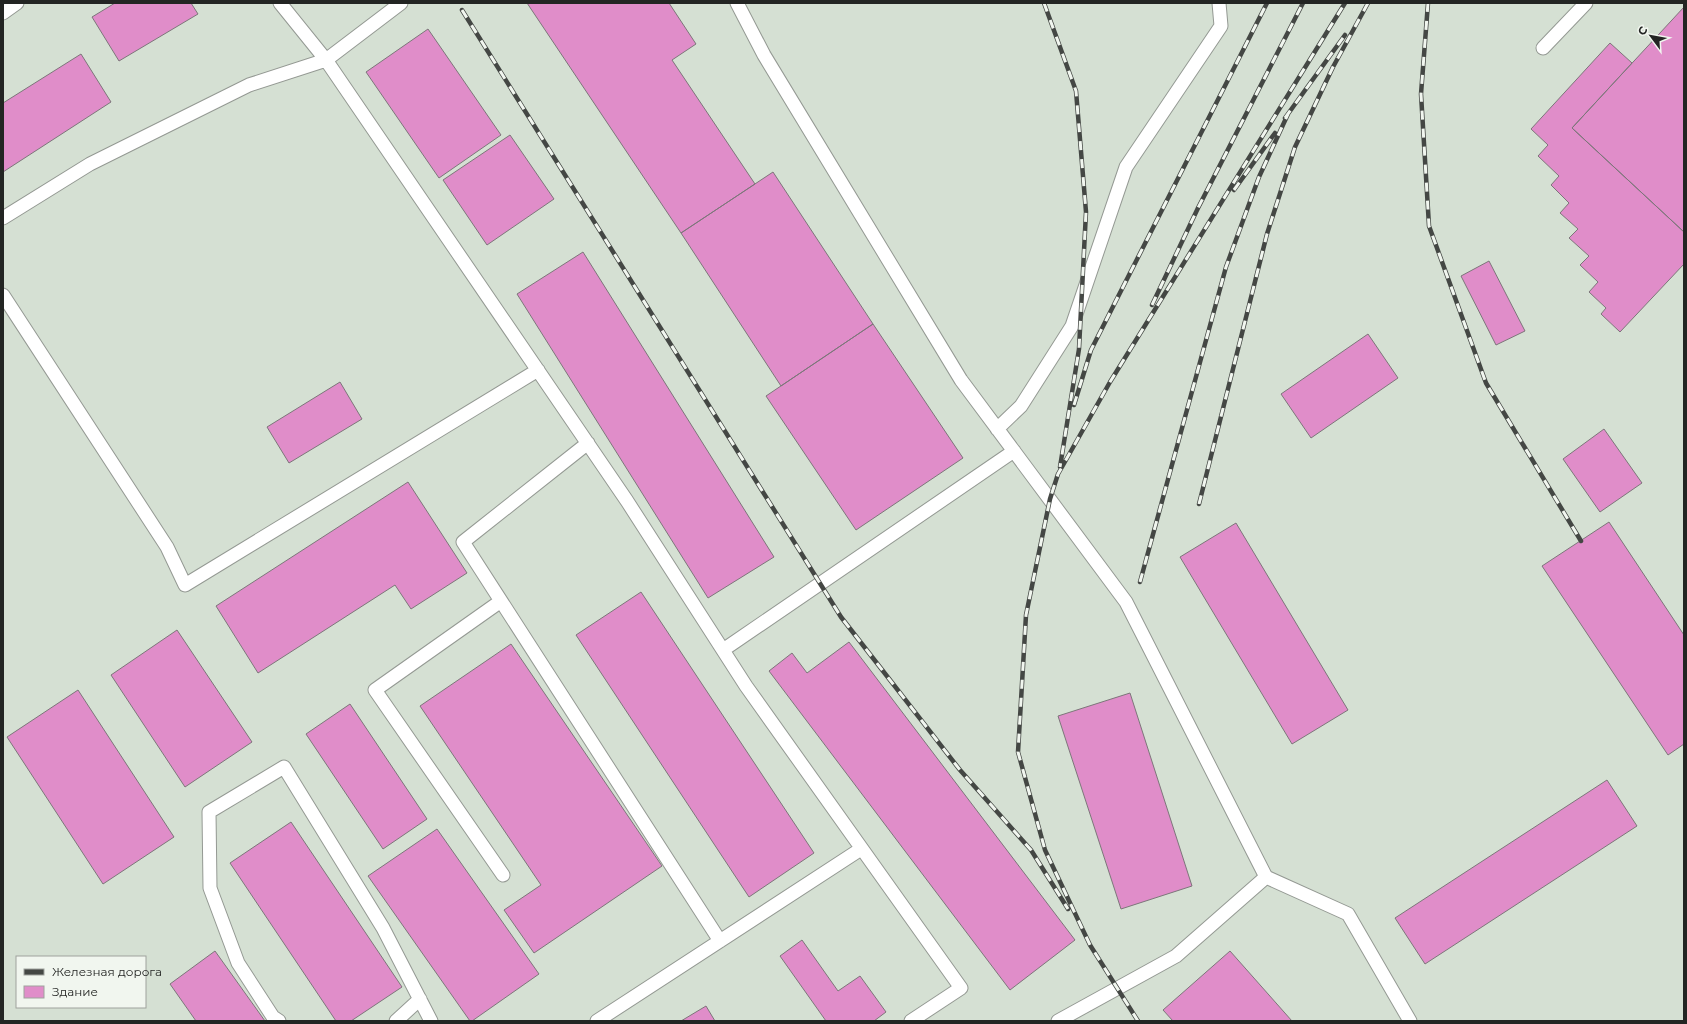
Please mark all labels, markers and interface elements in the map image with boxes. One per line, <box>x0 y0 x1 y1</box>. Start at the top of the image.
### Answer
north arrow <box>1631 16 1671 56</box>
text: С <box>1634 24 1651 38</box>
legend <box>16 956 146 1008</box>
text: Железная дорога <box>52 964 162 979</box>
text: Здание <box>52 984 98 999</box>

